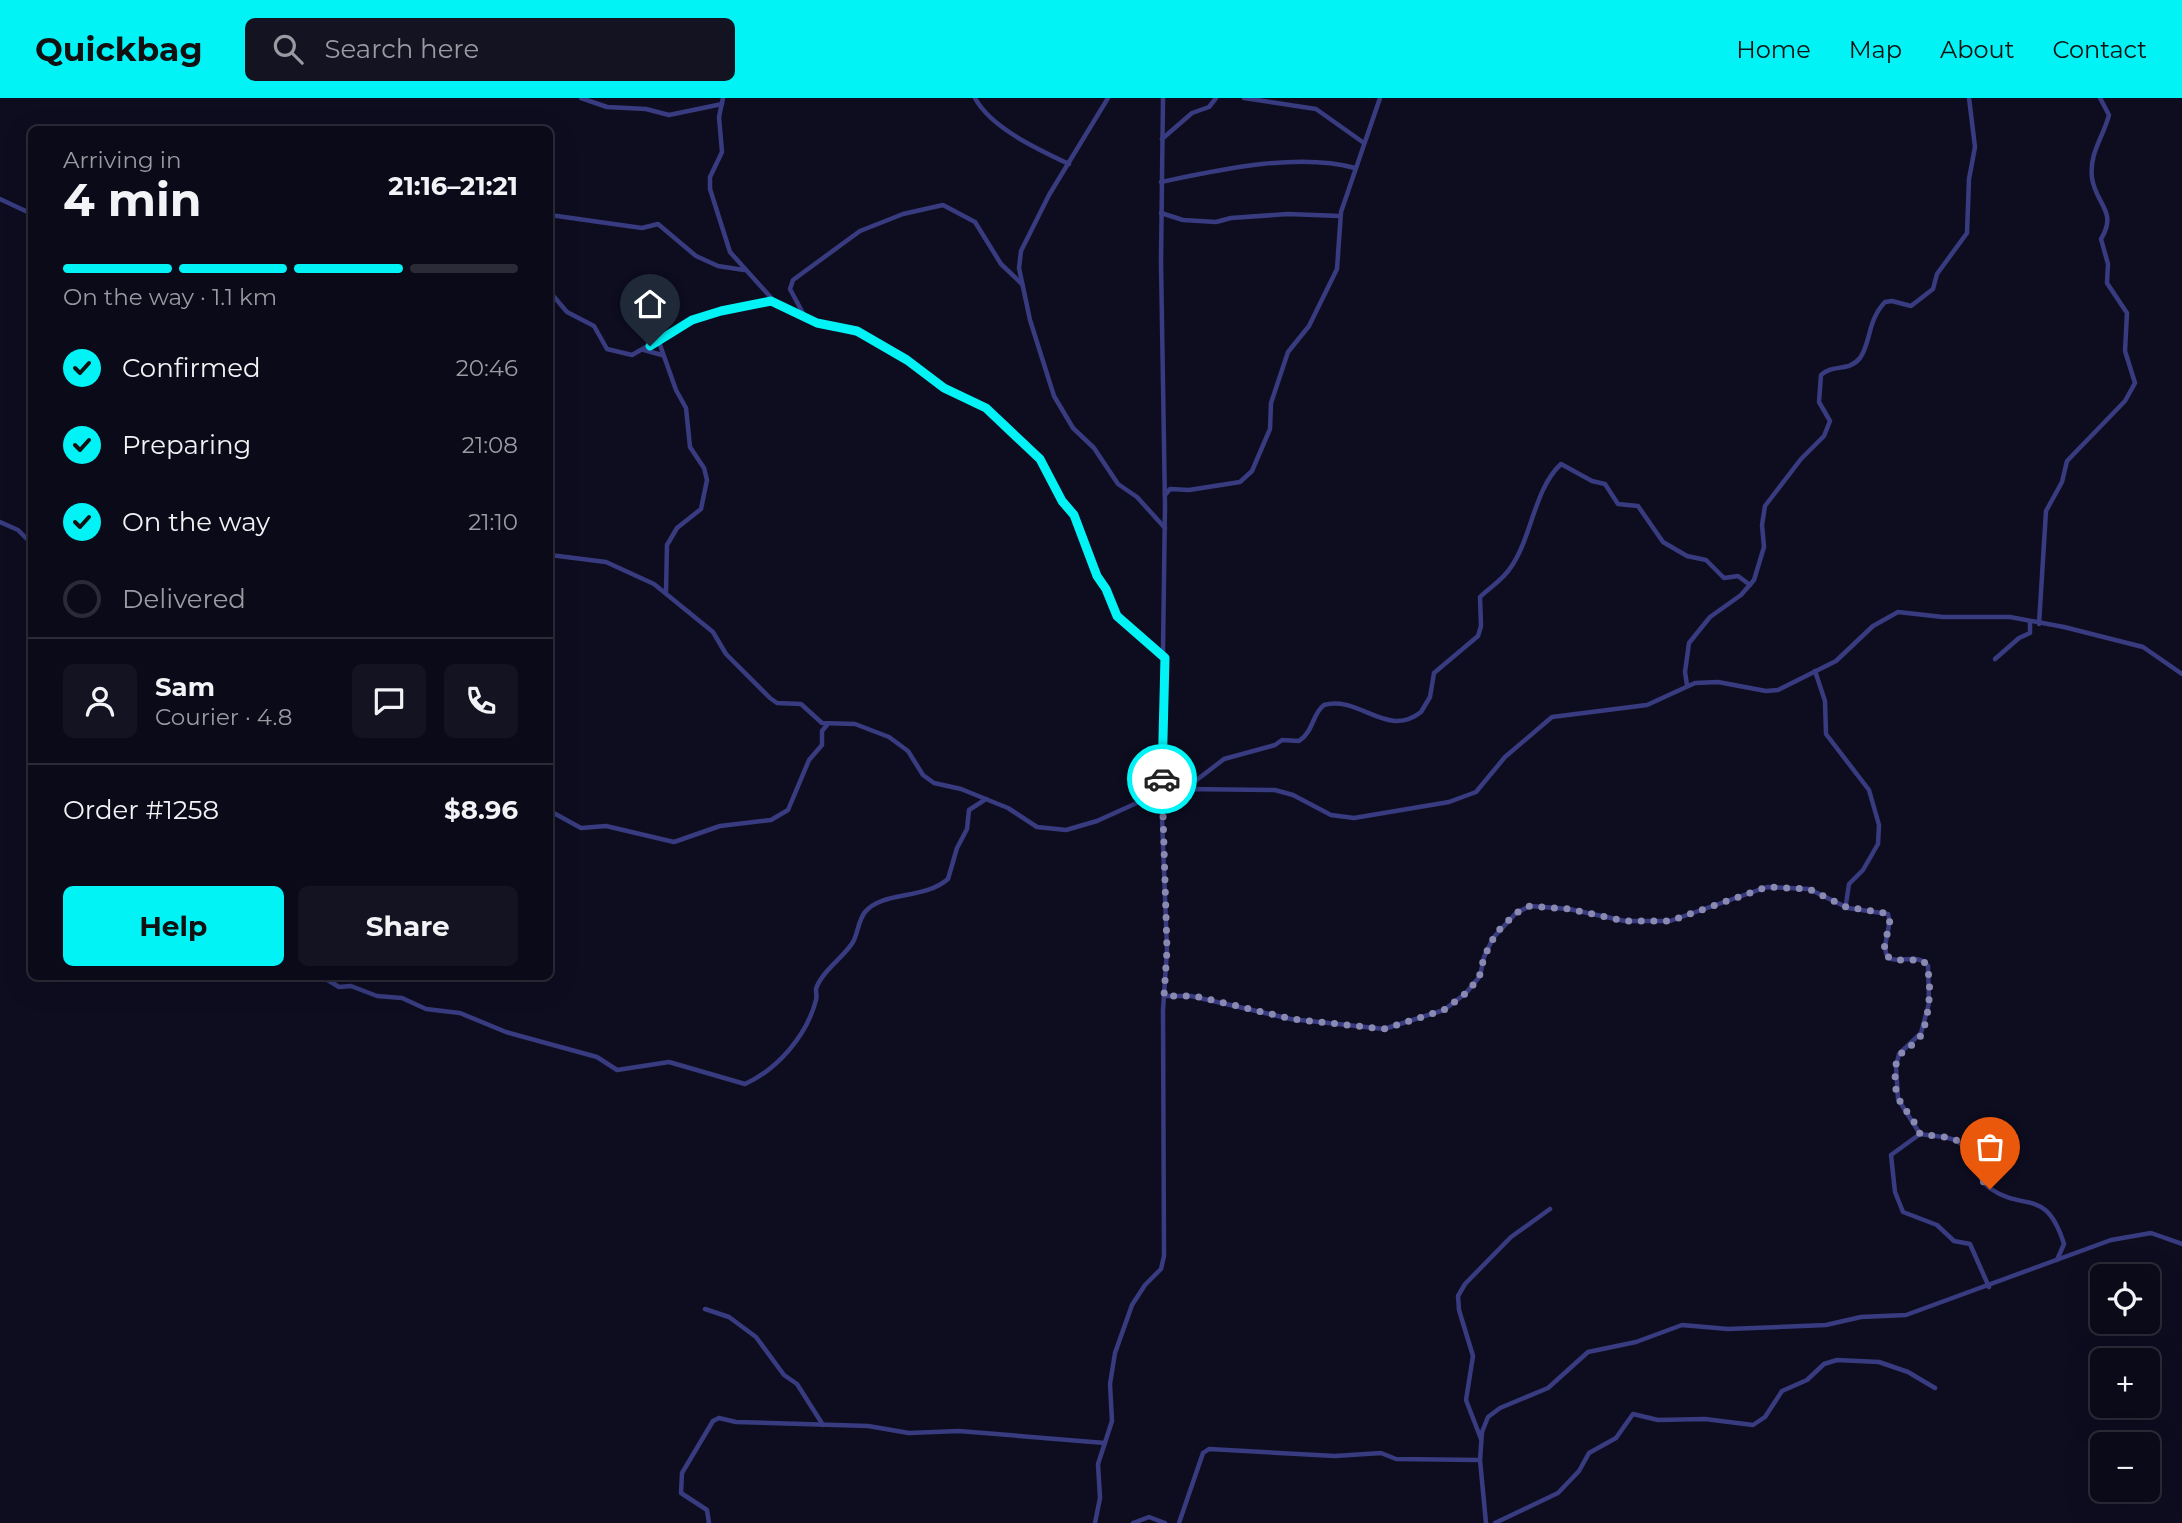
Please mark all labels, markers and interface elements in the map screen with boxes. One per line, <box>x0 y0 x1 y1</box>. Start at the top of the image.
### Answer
search box <box>245 18 735 81</box>
text: Quickbag <box>35 29 203 69</box>
icon: search <box>269 30 307 68</box>
text: Search here <box>325 33 479 65</box>
text: Home <box>1736 35 1811 64</box>
text: Map <box>1849 35 1902 64</box>
text: About <box>1940 35 2014 64</box>
text: Contact <box>2052 35 2147 64</box>
text: Arriving in <box>63 146 182 174</box>
text: 21:16–21:21 <box>388 170 518 202</box>
text: 4 min <box>63 171 202 228</box>
pin <box>620 274 680 346</box>
text: On the way · 1.1 km <box>63 283 277 311</box>
icon: home <box>631 285 669 323</box>
icon: check <box>63 349 101 387</box>
text: Confirmed <box>122 352 261 384</box>
text: 20:46 <box>456 354 518 382</box>
icon: check <box>63 426 101 464</box>
text: Preparing <box>122 429 251 461</box>
text: 21:08 <box>462 431 518 459</box>
icon: check <box>63 503 101 541</box>
text: On the way <box>122 506 270 538</box>
text: 21:10 <box>468 508 518 536</box>
text: Delivered <box>122 583 246 615</box>
button: person <box>63 664 137 738</box>
button: chat <box>352 664 426 738</box>
button: phone <box>444 664 518 738</box>
text: Sam <box>155 671 215 703</box>
text: Courier · 4.8 <box>155 703 292 731</box>
courier <box>1127 744 1197 814</box>
icon: car <box>1143 760 1181 798</box>
text: Order #1258 <box>63 794 219 826</box>
text: $8.96 <box>444 794 518 826</box>
button: Help <box>63 886 284 966</box>
button: Share <box>298 886 518 966</box>
pin <box>1960 1117 2020 1189</box>
icon: bag <box>1971 1128 2009 1166</box>
map controls <box>2090 1264 2160 1502</box>
button: locate <box>2090 1264 2160 1334</box>
button: + <box>2090 1348 2160 1418</box>
button: − <box>2090 1432 2160 1502</box>

